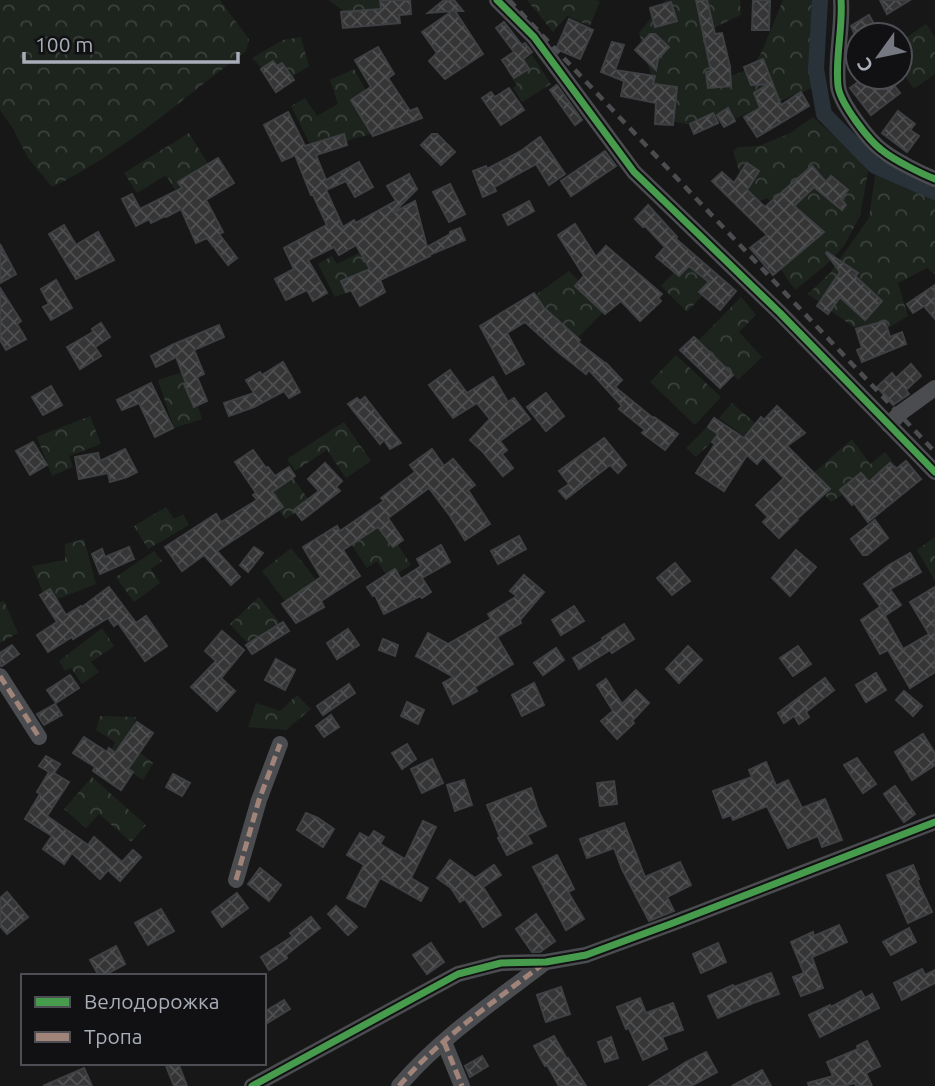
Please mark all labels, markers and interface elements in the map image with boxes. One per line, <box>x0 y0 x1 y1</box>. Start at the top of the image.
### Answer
scale bar <box>24 21 238 65</box>
north arrow <box>844 21 914 91</box>
text: 100 m <box>35 32 93 56</box>
text: С <box>852 54 877 76</box>
legend <box>21 974 266 1065</box>
text: Велодорожка <box>84 989 220 1013</box>
text: Тропа <box>84 1024 143 1048</box>

